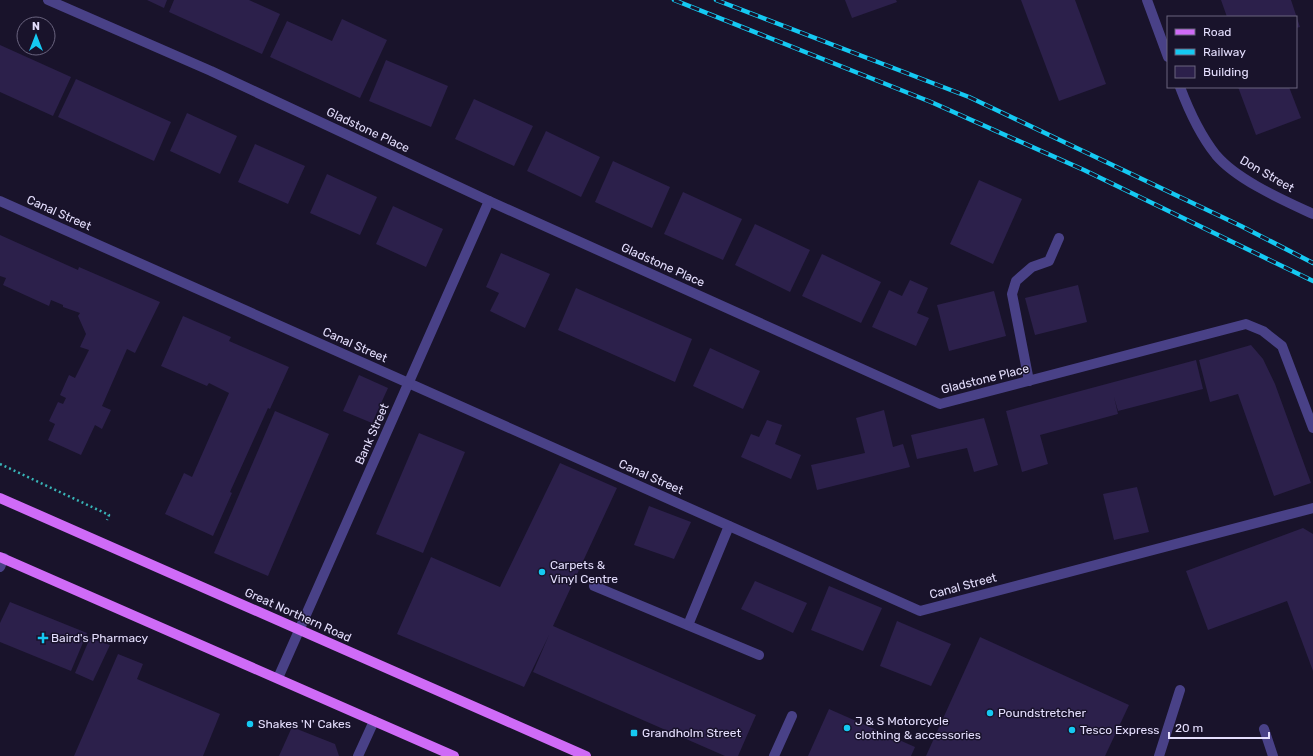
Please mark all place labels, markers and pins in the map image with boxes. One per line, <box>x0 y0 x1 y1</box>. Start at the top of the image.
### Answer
place label: Carpets & Vinyl Centre <box>550 558 618 586</box>
marker: Carpets & Vinyl Centre <box>537 567 547 577</box>
place label: Baird's Pharmacy <box>51 631 148 645</box>
marker: Baird's Pharmacy <box>38 633 48 643</box>
place label: Poundstretcher <box>998 706 1086 720</box>
marker: Poundstretcher <box>985 708 995 718</box>
place label: J & S Motorcycle clothing & accessories <box>855 714 981 742</box>
place label: Shakes 'N' Cakes <box>258 717 351 731</box>
marker: Shakes 'N' Cakes <box>245 719 255 729</box>
marker: J & S Motorcycle clothing & accessories <box>842 723 852 733</box>
place label: Tesco Express <box>1080 723 1159 737</box>
marker: Tesco Express <box>1067 725 1077 735</box>
place label: Grandholm Street <box>642 726 741 740</box>
marker: Grandholm Street <box>629 728 639 738</box>

